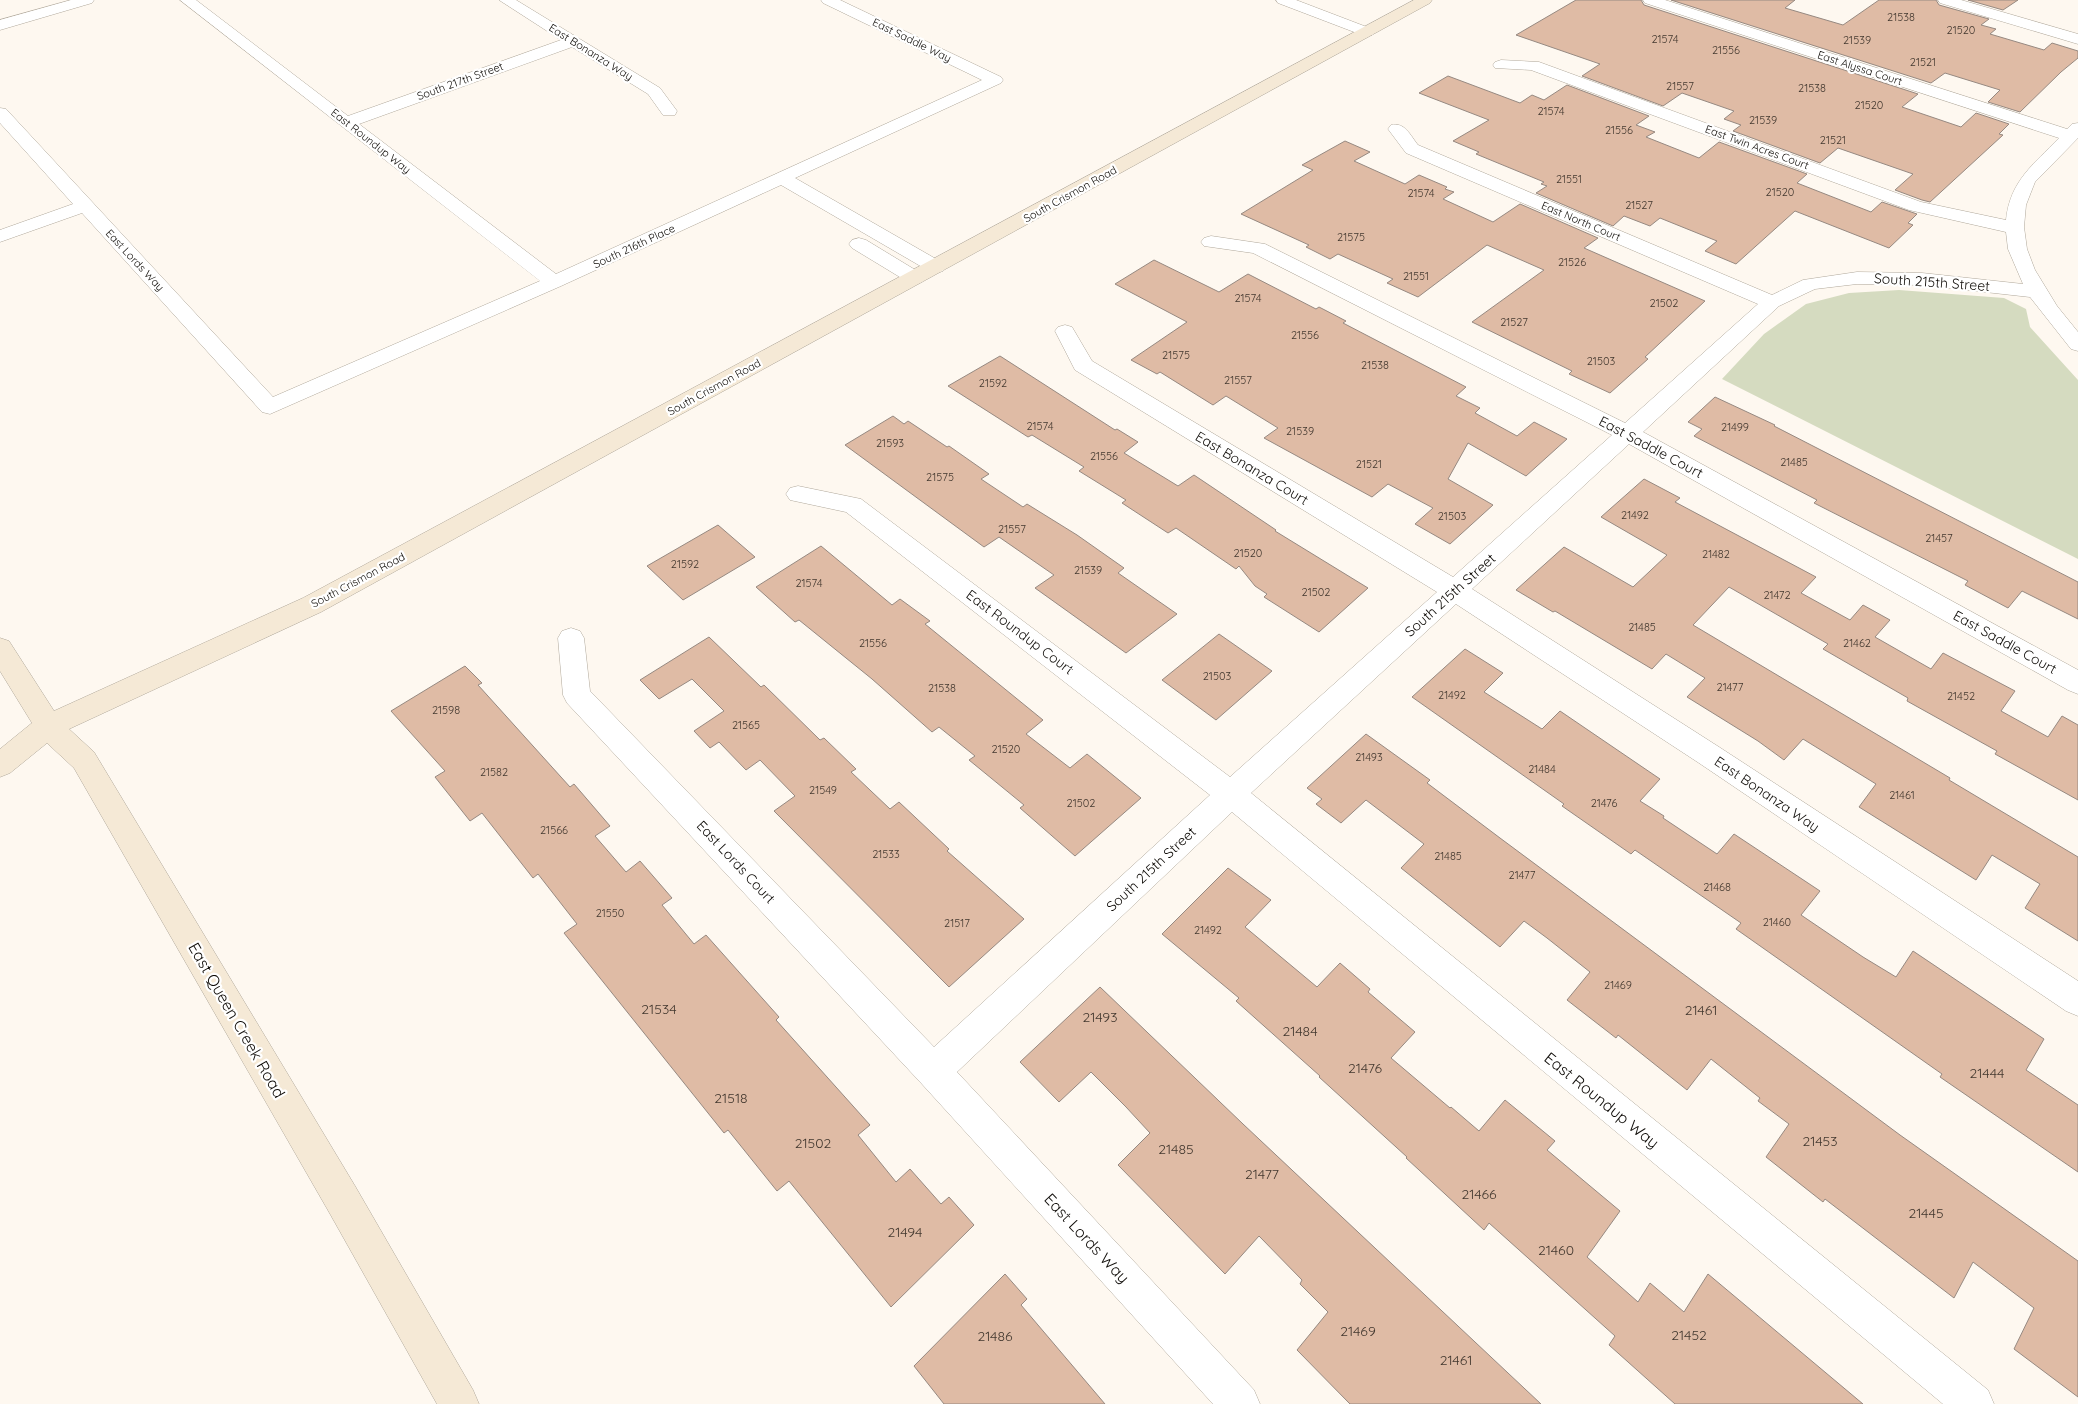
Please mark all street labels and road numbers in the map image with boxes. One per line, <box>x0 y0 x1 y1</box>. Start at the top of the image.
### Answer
street label: East Saddle Way <box>870 15 954 65</box>
street label: East Bonanza Way <box>546 21 636 83</box>
street label: East Alyssa Court <box>1816 48 1905 88</box>
street label: South 217th Street <box>415 59 505 103</box>
street label: East Roundup Way <box>328 105 414 177</box>
street label: East Twin Acres Court <box>1703 122 1811 172</box>
street label: South Crismon Road <box>1021 163 1119 225</box>
street label: East North Court <box>1539 198 1623 244</box>
street label: South 216th Place <box>591 221 677 271</box>
street label: East Lords Way <box>103 226 167 294</box>
street label: South 215th Street <box>1873 269 1991 295</box>
street label: South Crismon Road <box>665 356 763 418</box>
street label: East Saddle Court <box>1596 412 1706 482</box>
street label: East Bonanza Court <box>1192 427 1312 509</box>
street label: South Crismon Road <box>309 549 407 611</box>
street label: South 215th Street <box>1401 549 1499 641</box>
street label: East Roundup Court <box>963 586 1078 678</box>
street label: East Saddle Court <box>1950 606 2060 678</box>
street label: East Bonanza Way <box>1711 752 1823 836</box>
street label: East Lords Court <box>693 817 779 907</box>
street label: South 215th Street <box>1102 823 1200 915</box>
street label: East Queen Creek Road <box>184 939 290 1101</box>
street label: East Roundup Way <box>1541 1048 1663 1152</box>
street label: East Lords Way <box>1040 1189 1134 1287</box>

